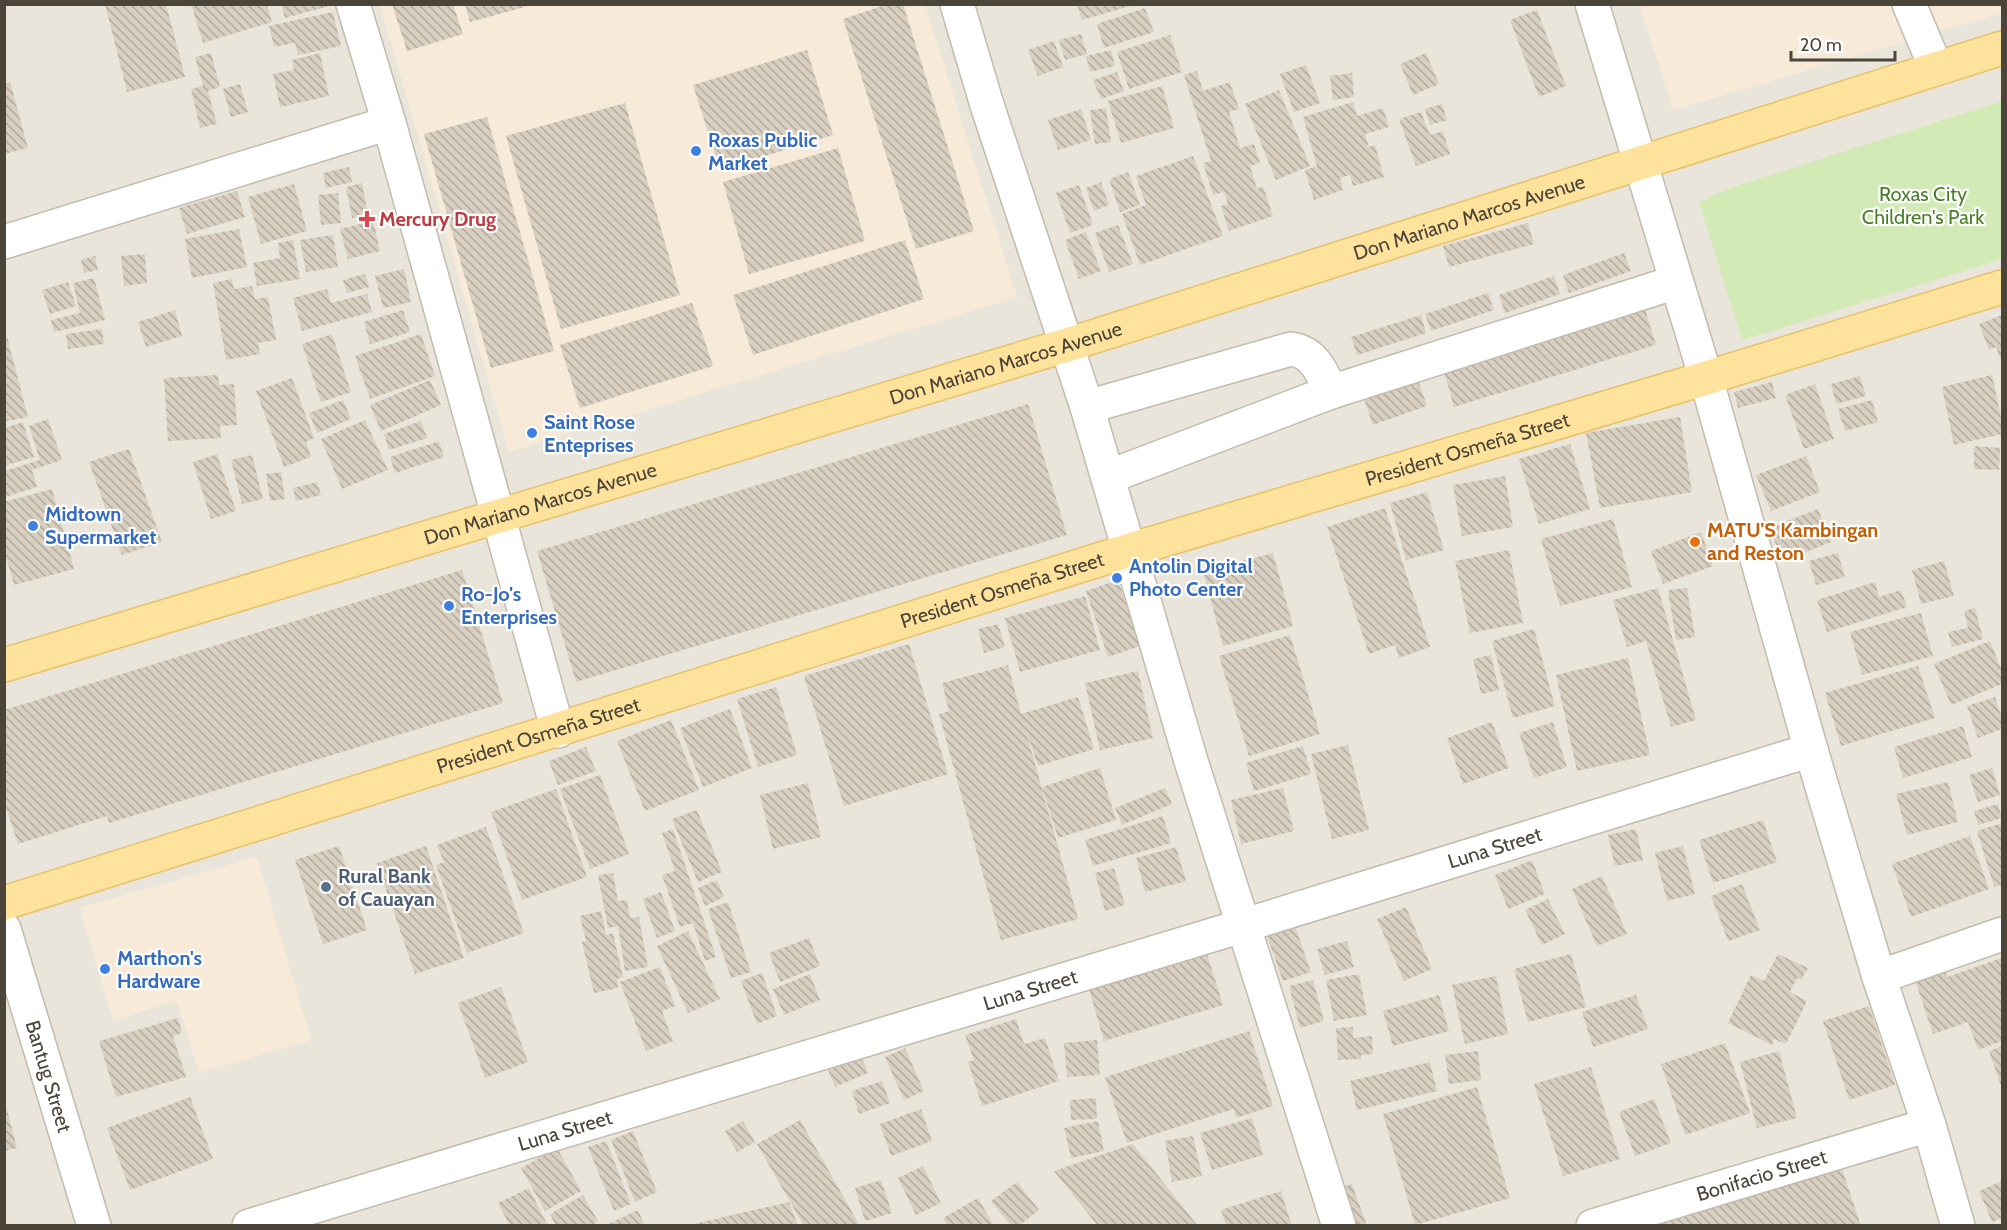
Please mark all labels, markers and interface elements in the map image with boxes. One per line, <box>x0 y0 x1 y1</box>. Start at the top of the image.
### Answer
scale bar <box>1791 24 1894 62</box>
text: 20 m <box>1800 34 1842 56</box>
place label: Roxas Public Market <box>708 128 817 175</box>
marker: Roxas Public Market <box>689 144 703 158</box>
street label: Don Mariano Marcos Avenue <box>1350 169 1588 265</box>
park label: Roxas City Children's Park <box>1862 182 1984 229</box>
place label: Mercury Drug <box>379 207 496 231</box>
marker: Mercury Drug <box>360 212 374 226</box>
street label: Don Mariano Marcos Avenue <box>886 316 1125 410</box>
street label: President Osmeña Street <box>1362 407 1572 491</box>
place label: Saint Rose Enteprises <box>544 410 635 457</box>
marker: Saint Rose Enteprises <box>525 426 539 440</box>
street label: Don Mariano Marcos Avenue <box>421 457 659 550</box>
place label: Midtown Supermarket <box>45 502 156 549</box>
place label: MATU'S Kambingan and Reston <box>1707 518 1878 565</box>
marker: Midtown Supermarket <box>26 519 40 533</box>
marker: MATU'S Kambingan and Reston <box>1688 535 1702 549</box>
street label: President Osmeña Street <box>897 547 1107 633</box>
place label: Antolin Digital Photo Center <box>1129 554 1253 601</box>
marker: Antolin Digital Photo Center <box>1110 571 1124 585</box>
place label: Ro-Jo's Enterprises <box>461 582 557 629</box>
marker: Ro-Jo's Enterprises <box>442 599 456 613</box>
street label: President Osmeña Street <box>434 692 643 779</box>
street label: Luna Street <box>1445 822 1545 874</box>
place label: Rural Bank of Cauayan <box>338 864 435 911</box>
marker: Rural Bank of Cauayan <box>319 880 333 894</box>
place label: Marthon's Hardware <box>117 946 202 993</box>
marker: Marthon's Hardware <box>98 962 112 976</box>
street label: Luna Street <box>980 964 1080 1016</box>
street label: Bantug Street <box>20 1018 77 1135</box>
street label: Luna Street <box>515 1105 615 1156</box>
street label: Bonifacio Street <box>1694 1144 1830 1206</box>

